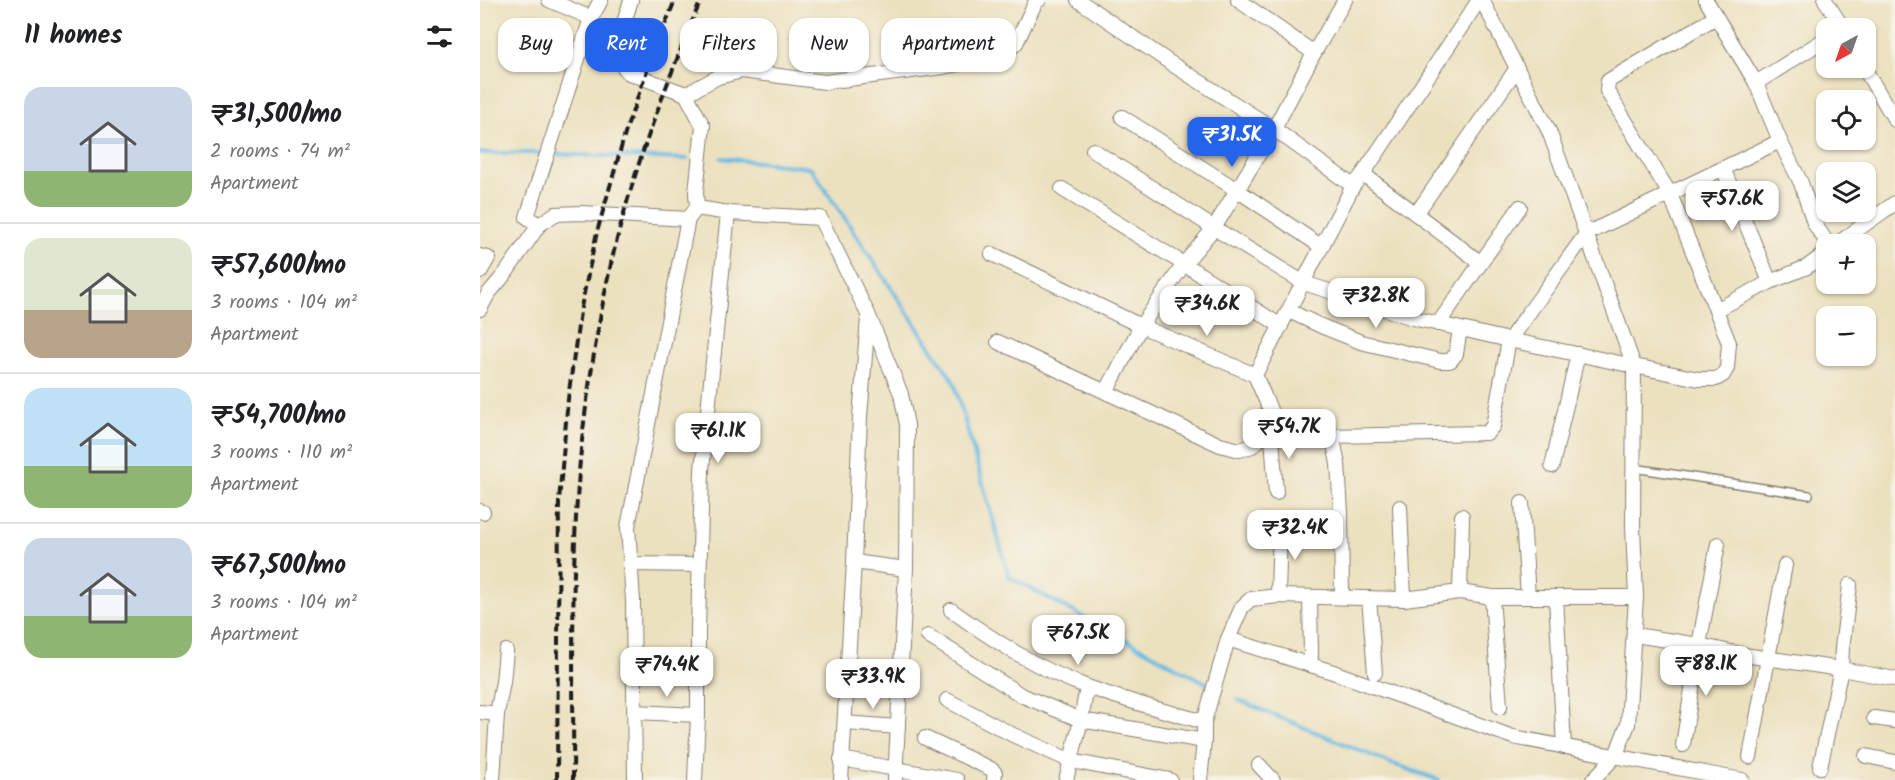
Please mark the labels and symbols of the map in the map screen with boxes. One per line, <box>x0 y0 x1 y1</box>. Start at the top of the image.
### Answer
north arrow <box>1816 18 1876 78</box>
pin: ₹31.5K <box>1183 117 1281 168</box>
pin: ₹57.6K <box>1683 181 1781 232</box>
pin: ₹32.8K <box>1327 278 1425 329</box>
pin: ₹34.6K <box>1158 286 1256 337</box>
pin: ₹54.7K <box>1240 409 1338 460</box>
pin: ₹61.1K <box>669 413 767 464</box>
pin: ₹32.4K <box>1246 510 1344 561</box>
pin: ₹67.5K <box>1029 615 1127 666</box>
pin: ₹88.1K <box>1657 646 1755 697</box>
pin: ₹74.4K <box>618 647 716 698</box>
pin: ₹33.9K <box>824 659 922 710</box>

